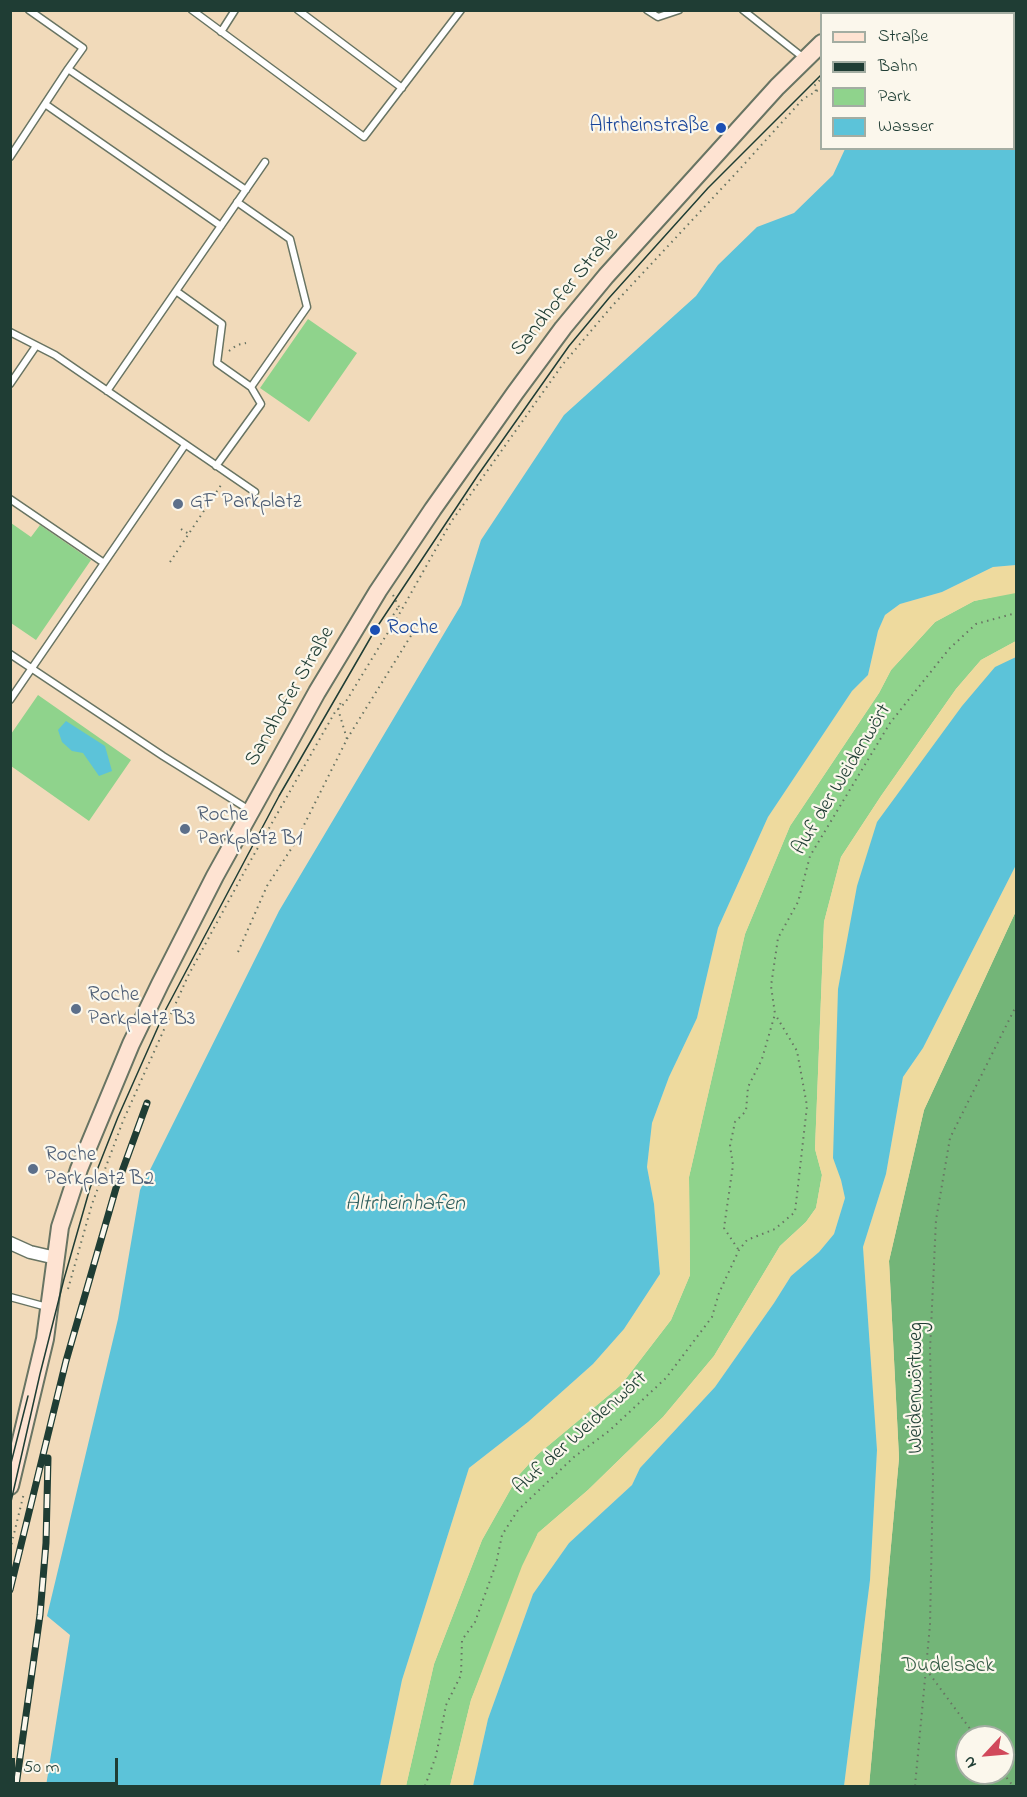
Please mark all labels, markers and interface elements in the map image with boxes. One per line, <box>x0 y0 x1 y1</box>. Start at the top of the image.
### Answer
legend <box>820 12 1015 150</box>
text: Straße <box>878 24 928 50</box>
text: Bahn <box>878 54 917 80</box>
text: Park <box>878 84 911 110</box>
text: Wasser <box>878 114 934 140</box>
place label: Altrheinstraße <box>589 115 709 141</box>
marker: Altrheinstraße <box>714 121 728 135</box>
street label: Sandhofer Straße <box>507 224 625 362</box>
place label: GF Parkplatz <box>190 491 301 517</box>
marker: GF Parkplatz <box>171 497 185 511</box>
place label: Roche <box>387 617 438 643</box>
street label: Sandhofer Straße <box>241 622 341 772</box>
marker: Roche <box>368 623 382 637</box>
street label: Auf der Weidenwört <box>788 700 898 860</box>
place label: Roche Parkplatz B1 <box>197 804 303 854</box>
marker: Roche Parkplatz B1 <box>178 822 192 836</box>
place label: Roche Parkplatz B3 <box>88 984 196 1034</box>
marker: Roche Parkplatz B3 <box>69 1002 83 1016</box>
place label: Roche Parkplatz B2 <box>45 1144 154 1194</box>
marker: Roche Parkplatz B2 <box>26 1162 40 1176</box>
water label: Altrheinhafen <box>345 1192 465 1218</box>
street label: Weidenwörtweg <box>905 1322 931 1454</box>
street label: Auf der Weidenwört <box>509 1367 653 1501</box>
park label: Dudelsack <box>902 1655 994 1681</box>
north arrow <box>955 1725 1015 1785</box>
scale bar <box>15 1746 122 1784</box>
text: N <box>957 1752 984 1772</box>
text: 50 m <box>23 1755 60 1781</box>

